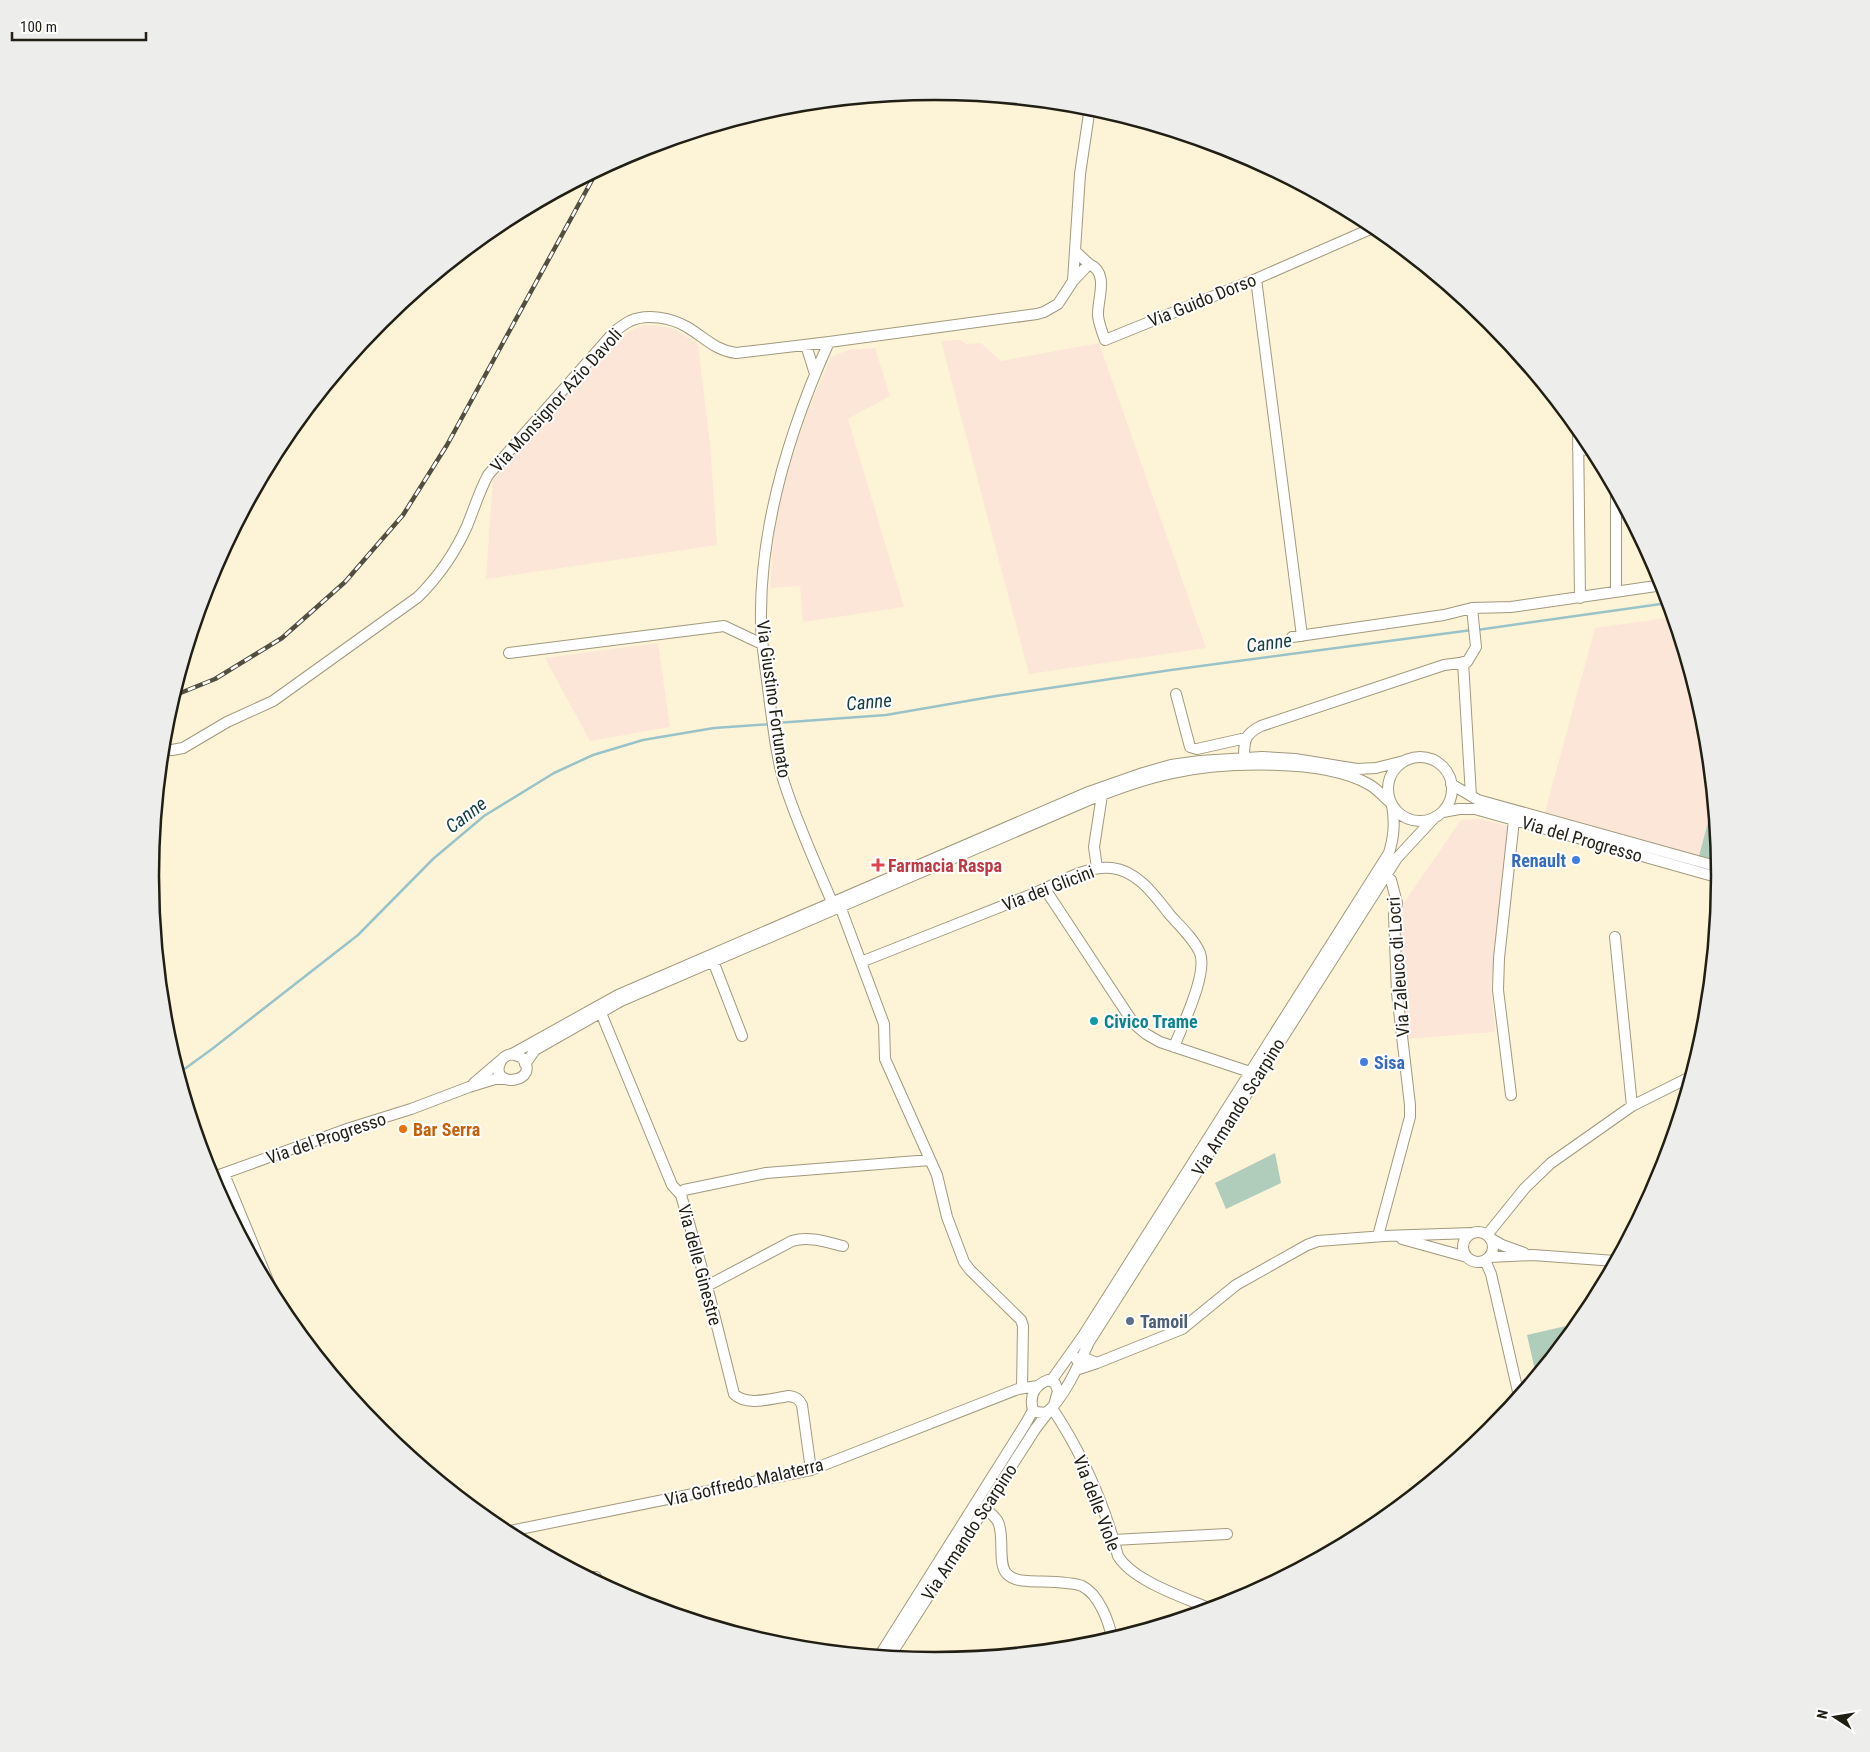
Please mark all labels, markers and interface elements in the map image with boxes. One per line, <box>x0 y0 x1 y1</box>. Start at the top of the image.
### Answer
scale bar <box>12 10 146 42</box>
text: 100 m <box>20 18 57 36</box>
street label: Via Guido Dorso <box>1145 269 1259 331</box>
street label: Via Monsignor Azio Davoli <box>486 324 626 476</box>
street label: Via Giustino Fortunato <box>753 619 795 779</box>
water label: Canne <box>1245 628 1293 658</box>
water label: Canne <box>845 689 893 715</box>
water label: Canne <box>441 792 491 838</box>
street label: Via del Progresso <box>1519 812 1645 866</box>
place label: Renault <box>1511 850 1566 871</box>
marker: Renault <box>1570 854 1582 866</box>
place label: Farmacia Raspa <box>888 855 1002 876</box>
marker: Farmacia Raspa <box>872 859 884 871</box>
street label: Via dei Glicini <box>999 861 1097 915</box>
street label: Via Zaleuco di Locri <box>1383 896 1413 1038</box>
place label: Civico Trame <box>1104 1011 1198 1032</box>
marker: Civico Trame <box>1088 1015 1100 1027</box>
street label: Via Armando Scarpino <box>1187 1034 1289 1180</box>
place label: Sisa <box>1374 1052 1405 1073</box>
marker: Sisa <box>1358 1056 1370 1068</box>
street label: Via del Progresso <box>263 1108 389 1168</box>
place label: Bar Serra <box>413 1119 480 1140</box>
marker: Bar Serra <box>397 1123 409 1135</box>
street label: Via delle Ginestre <box>674 1202 726 1328</box>
place label: Tamoil <box>1140 1311 1188 1332</box>
marker: Tamoil <box>1124 1315 1136 1327</box>
street label: Via delle Viole <box>1069 1452 1125 1554</box>
street label: Via Goffredo Malaterra <box>663 1454 825 1510</box>
street label: Via Armando Scarpino <box>917 1460 1021 1604</box>
north arrow <box>1810 1692 1860 1742</box>
text: N <box>1814 1708 1831 1720</box>

